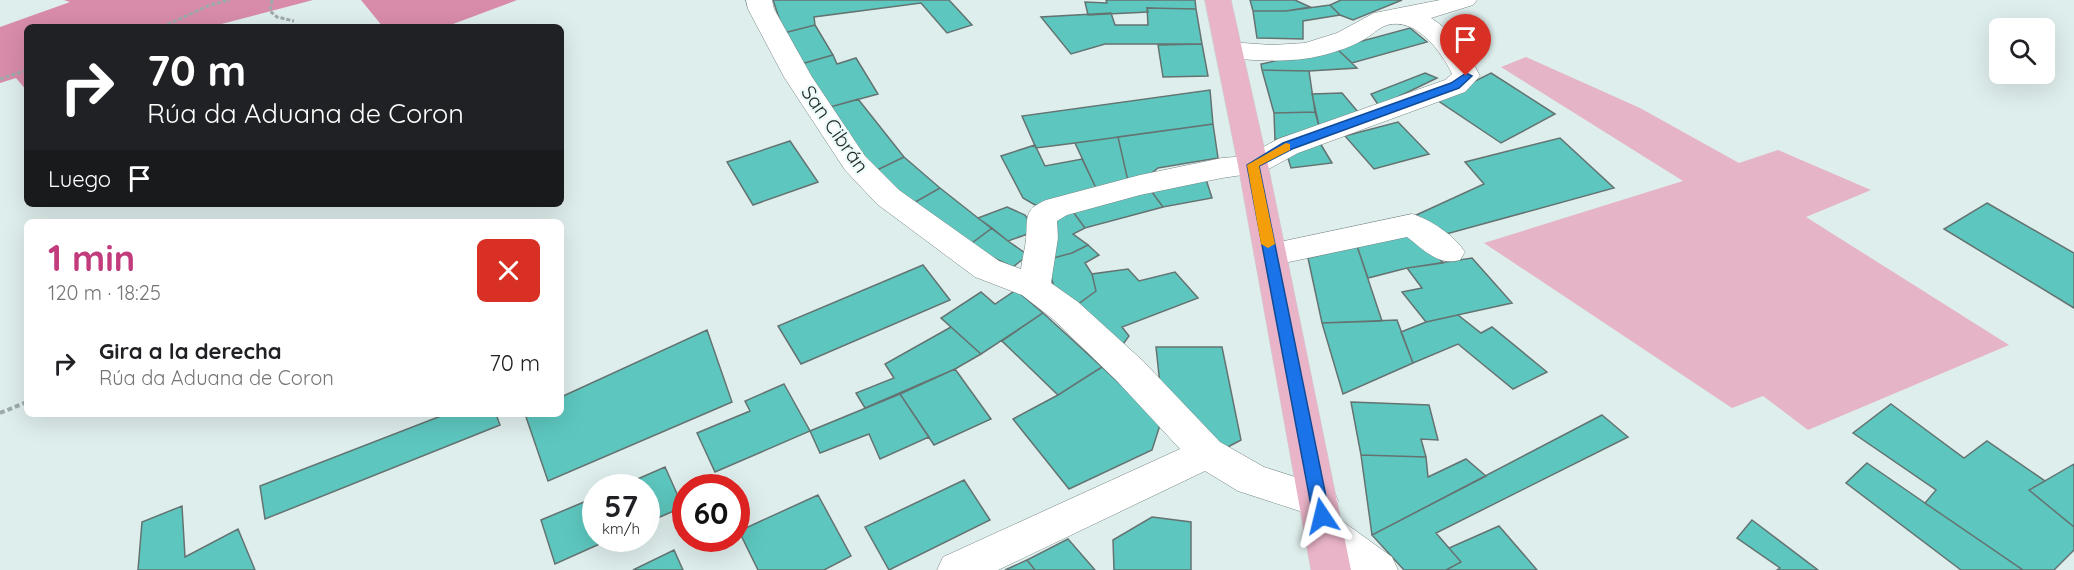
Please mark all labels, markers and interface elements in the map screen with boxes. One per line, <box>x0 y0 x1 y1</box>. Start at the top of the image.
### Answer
pin <box>1440 14 1491 76</box>
map controls <box>1989 18 2055 84</box>
button: search <box>1989 18 2055 84</box>
icon: arrive <box>1449 23 1482 56</box>
text: 70 m <box>147 44 246 97</box>
icon: right <box>48 48 126 126</box>
street label: San Cibrán <box>796 80 875 177</box>
text: Rúa da Aduana de Coron <box>147 96 464 130</box>
icon: arrive <box>123 162 156 195</box>
text: Luego <box>48 165 111 193</box>
text: 1 min <box>48 235 135 280</box>
button: close <box>477 239 540 302</box>
text: 120 m · 18:25 <box>48 280 161 305</box>
text: Gira a la derecha <box>99 337 282 365</box>
icon: right <box>48 347 81 380</box>
text: 70 m <box>490 349 540 377</box>
text: Rúa da Aduana de Coron <box>99 365 334 390</box>
speed limit sign: 60 <box>672 474 750 552</box>
position arrow <box>1290 484 1354 548</box>
text: 57 <box>604 487 638 525</box>
text: km/h <box>602 519 640 538</box>

